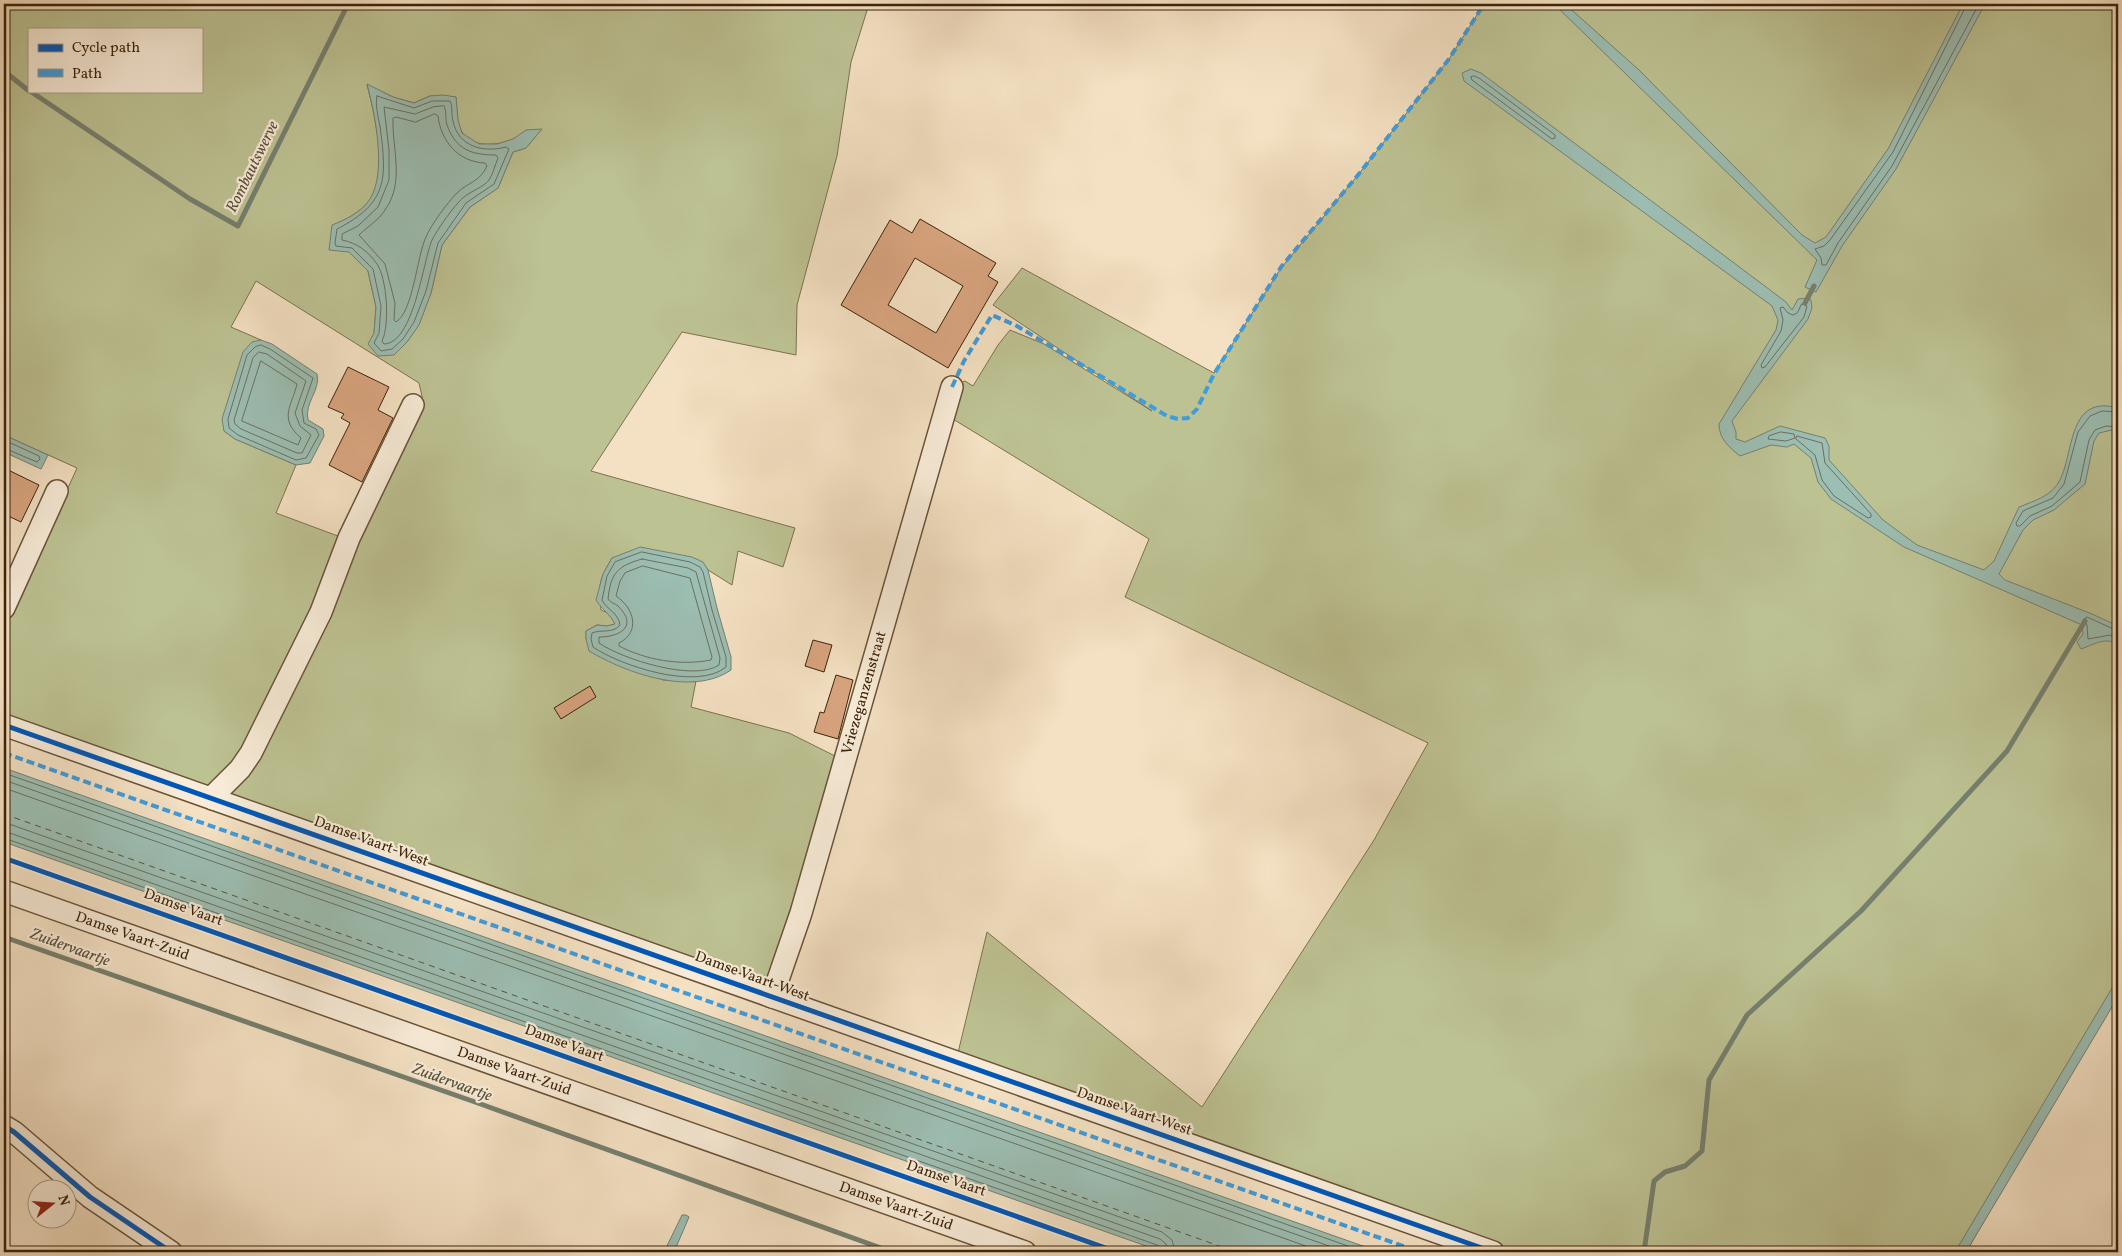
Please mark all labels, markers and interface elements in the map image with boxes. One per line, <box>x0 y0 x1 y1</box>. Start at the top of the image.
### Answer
legend <box>28 28 202 92</box>
text: Cycle path <box>72 38 140 59</box>
text: Path <box>72 64 102 85</box>
water label: Rombautswerve <box>221 117 285 216</box>
street label: Vriezeganzenstraat <box>837 629 892 757</box>
street label: Damse Vaart-West <box>311 811 431 873</box>
street label: Damse Vaart <box>140 884 226 932</box>
street label: Damse Vaart-Zuid <box>72 906 192 966</box>
water label: Zuidervaartje <box>26 923 113 973</box>
street label: Damse Vaart-West <box>692 946 812 1008</box>
street label: Damse Vaart <box>521 1020 607 1068</box>
street label: Damse Vaart-Zuid <box>454 1042 574 1101</box>
water label: Zuidervaartje <box>408 1058 495 1108</box>
street label: Damse Vaart-West <box>1073 1082 1195 1142</box>
street label: Damse Vaart <box>903 1156 989 1202</box>
street label: Damse Vaart-Zuid <box>836 1177 956 1236</box>
north arrow <box>28 1178 78 1228</box>
text: N <box>52 1193 74 1208</box>

